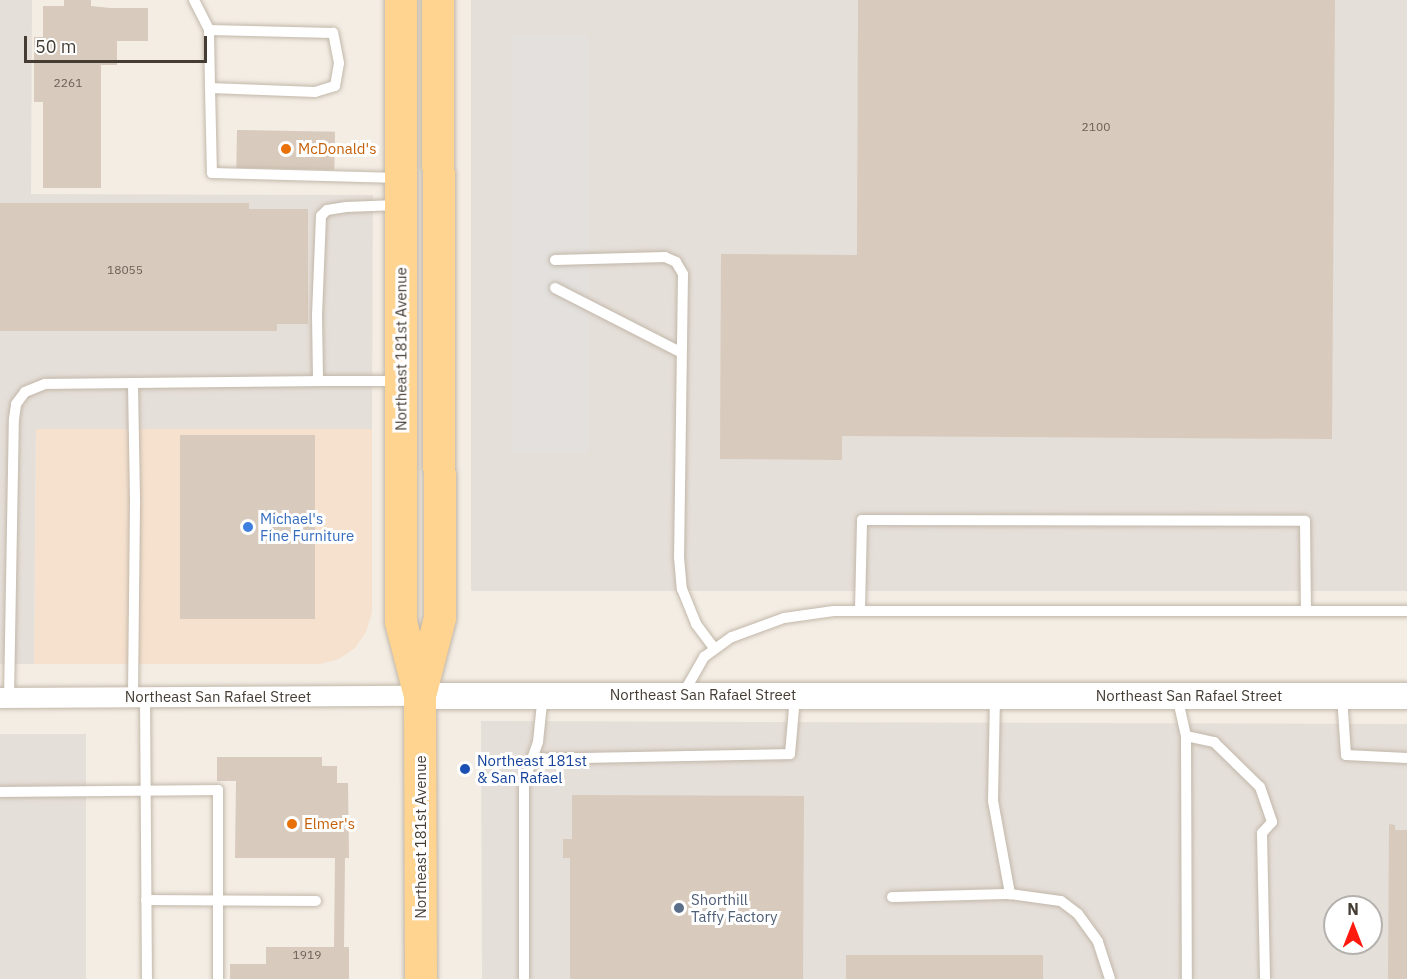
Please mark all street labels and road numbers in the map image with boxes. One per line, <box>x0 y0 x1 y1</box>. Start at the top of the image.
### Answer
street label: Northeast 181st Avenue <box>392 267 410 431</box>
street label: Northeast San Rafael Street <box>610 686 796 704</box>
street label: Northeast San Rafael Street <box>1096 687 1282 705</box>
street label: Northeast San Rafael Street <box>125 688 311 706</box>
street label: Northeast 181st Avenue <box>412 755 430 919</box>

